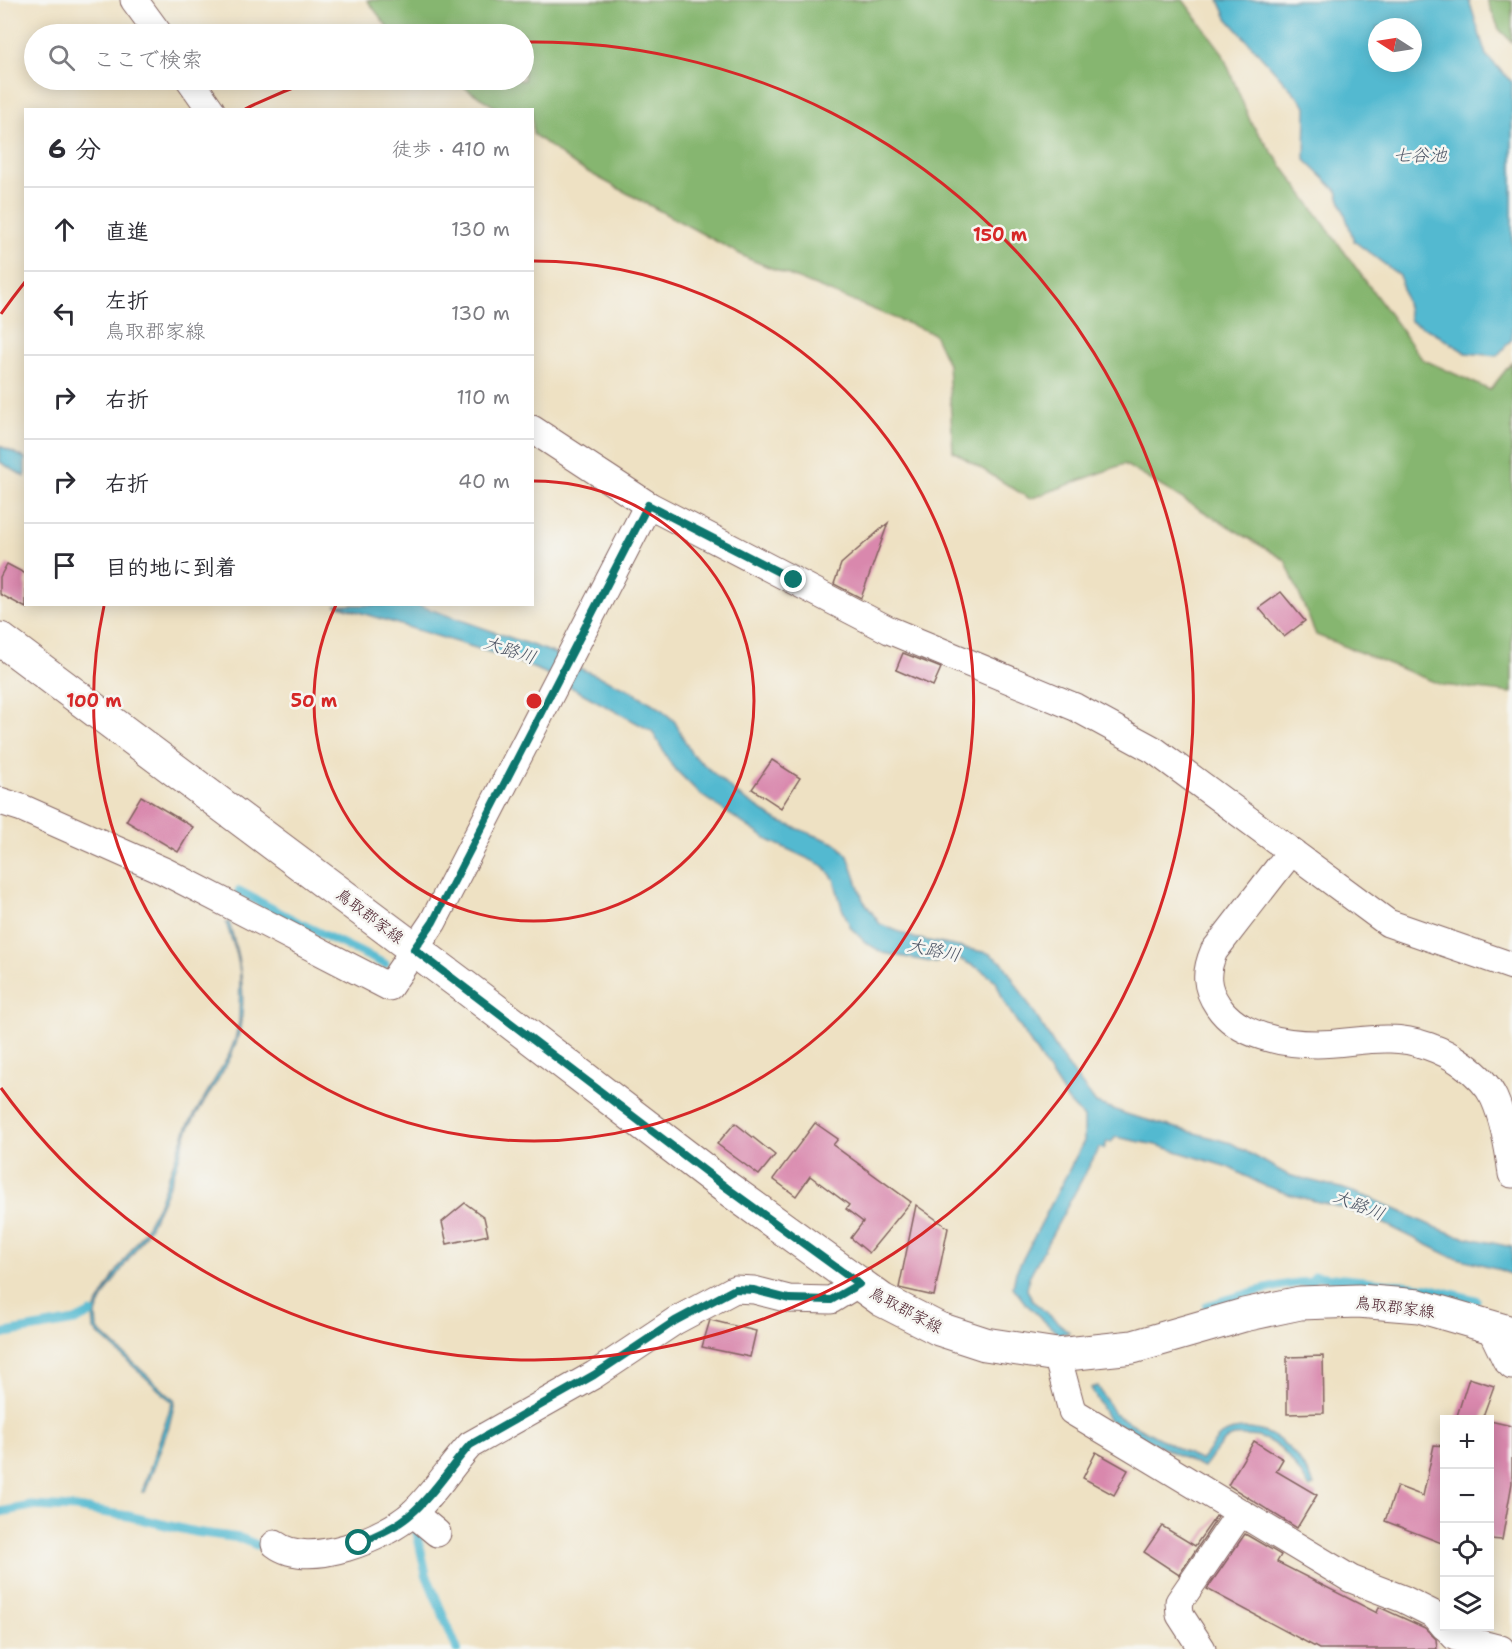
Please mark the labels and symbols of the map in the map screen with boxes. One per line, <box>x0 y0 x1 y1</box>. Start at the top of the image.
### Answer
north arrow <box>1368 18 1422 72</box>
water label: 七谷池 <box>1393 143 1448 167</box>
text: 150 m <box>973 223 1028 247</box>
route end <box>780 566 806 592</box>
water label: 大路川 <box>481 630 539 670</box>
text: 100 m <box>66 689 122 713</box>
text: 50 m <box>291 689 338 713</box>
centre of rings <box>524 691 544 711</box>
street label: 鳥取郡家線 <box>332 884 408 948</box>
water label: 大路川 <box>905 933 963 967</box>
water label: 大路川 <box>1329 1184 1389 1226</box>
street label: 鳥取郡家線 <box>866 1282 946 1338</box>
street label: 鳥取郡家線 <box>1354 1292 1436 1322</box>
route start <box>345 1529 371 1555</box>

